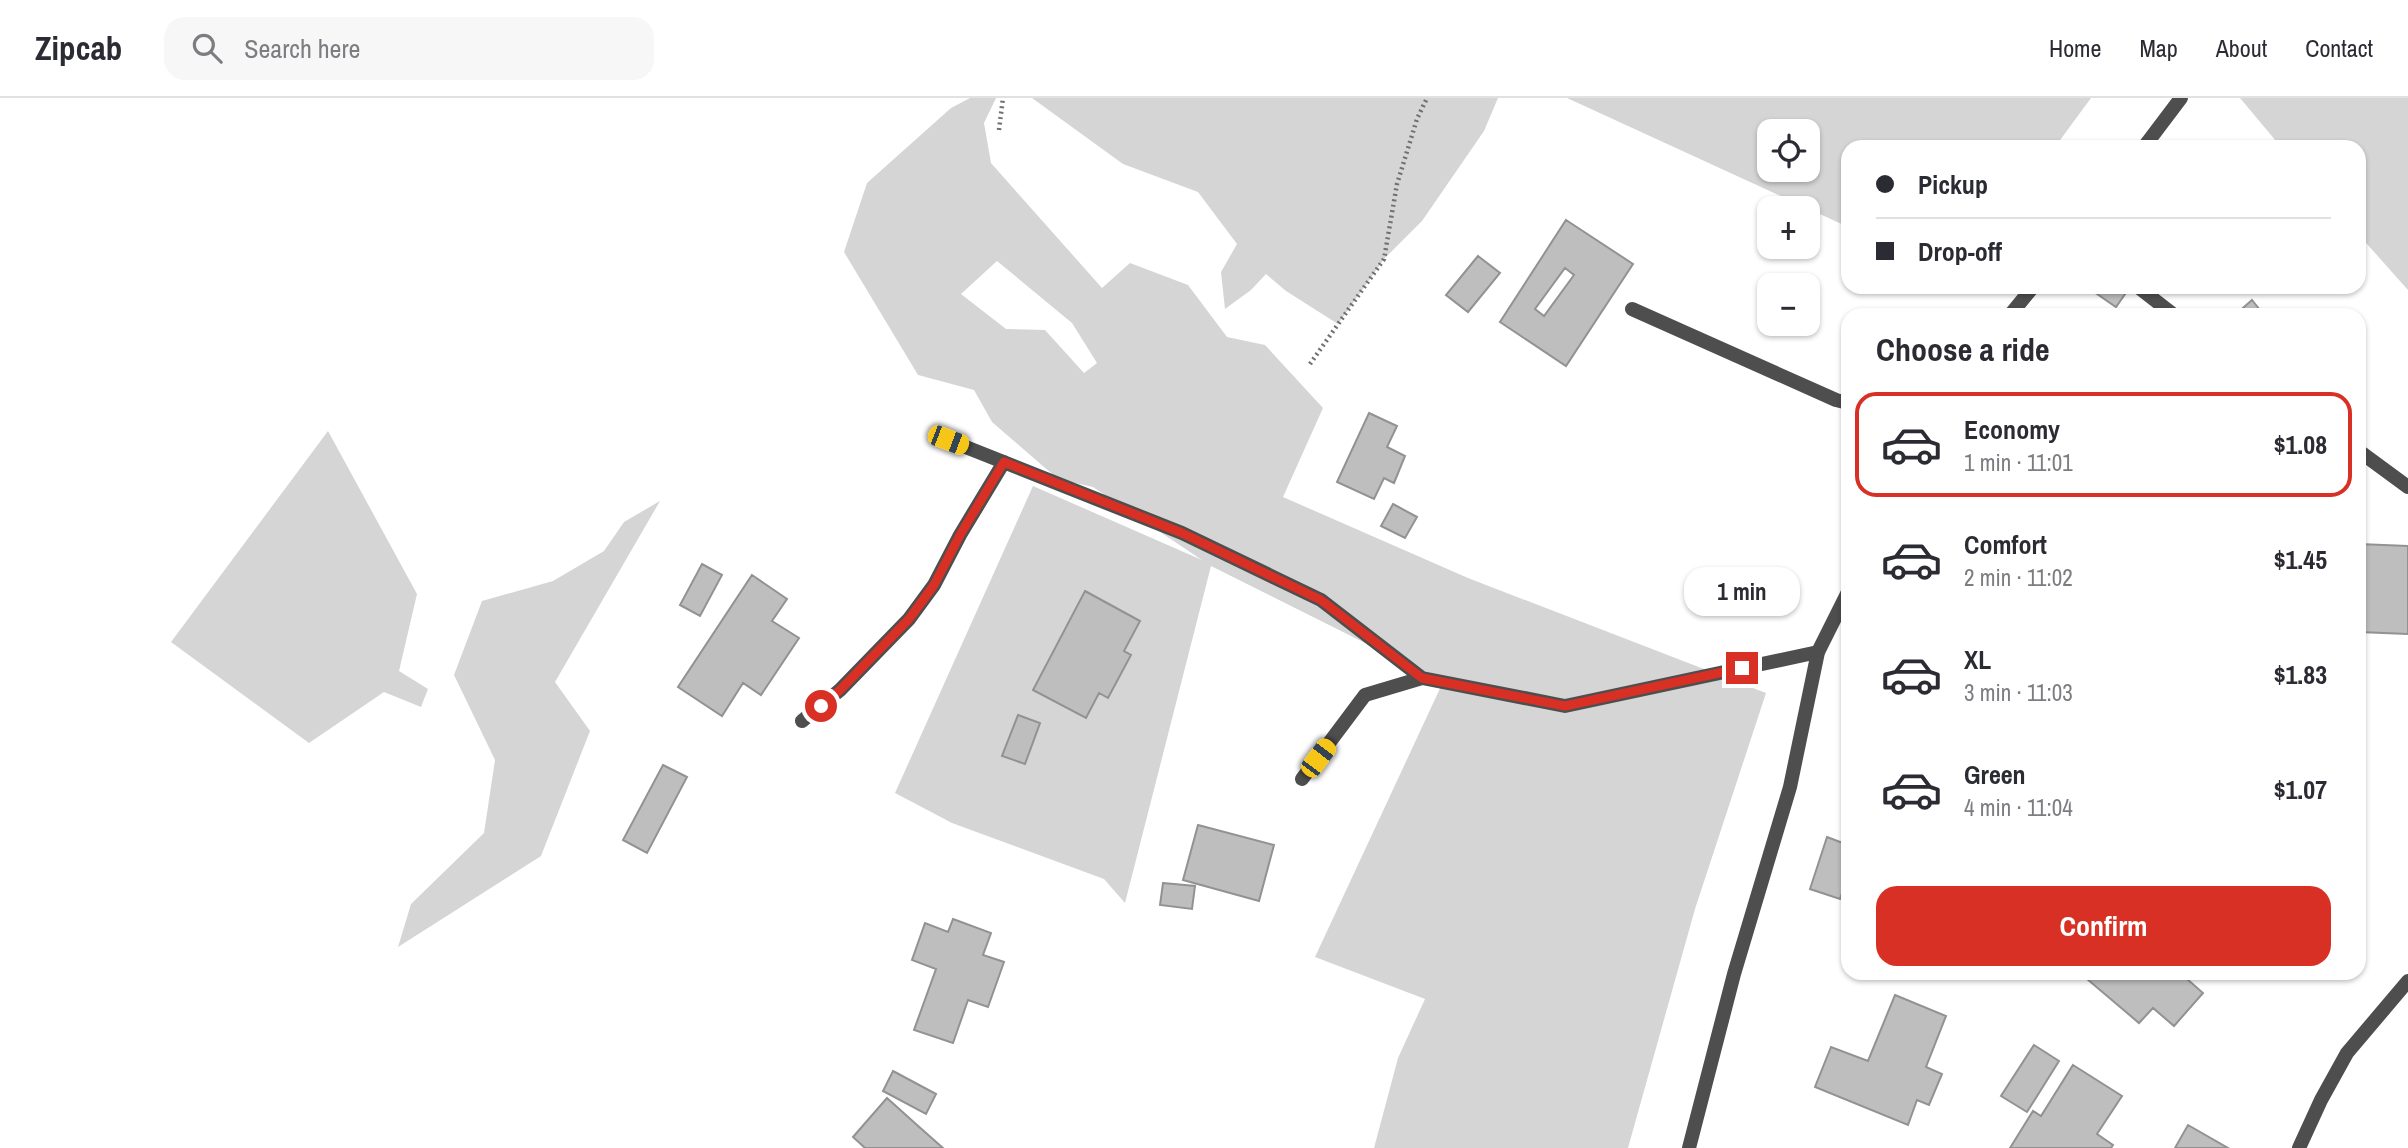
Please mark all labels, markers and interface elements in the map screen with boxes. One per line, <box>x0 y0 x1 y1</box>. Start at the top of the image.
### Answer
search box <box>164 17 654 80</box>
text: Zipcab <box>35 26 122 70</box>
icon: search <box>188 29 226 67</box>
text: Search here <box>244 31 360 66</box>
text: Home <box>2049 32 2101 64</box>
text: Map <box>2139 32 2178 64</box>
text: About <box>2216 32 2267 64</box>
text: Contact <box>2305 32 2373 64</box>
map controls <box>1757 119 1820 336</box>
button: locate <box>1757 119 1820 182</box>
text: Pickup <box>1918 167 1988 202</box>
button: + <box>1757 196 1820 259</box>
text: Drop-off <box>1918 234 2002 269</box>
button: − <box>1757 273 1820 336</box>
text: Choose a ride <box>1876 328 2050 371</box>
text: Economy <box>1964 412 2060 447</box>
icon: car <box>1880 413 1943 476</box>
car <box>925 423 972 457</box>
text: $1.08 <box>2274 427 2327 462</box>
text: 1 min · 11:01 <box>1964 447 2073 478</box>
text: Comfort <box>1964 527 2047 562</box>
icon: car <box>1880 528 1943 591</box>
text: $1.45 <box>2274 542 2327 577</box>
text: 2 min · 11:02 <box>1964 562 2073 593</box>
callout: 1 min <box>1684 566 1800 616</box>
text: 1 min <box>1717 576 1767 607</box>
text: XL <box>1964 642 1991 677</box>
icon: car <box>1880 643 1943 706</box>
route end <box>1726 652 1758 684</box>
text: $1.83 <box>2274 657 2327 692</box>
text: 3 min · 11:03 <box>1964 677 2073 708</box>
route start <box>805 690 837 722</box>
car <box>1297 735 1340 781</box>
text: Green <box>1964 757 2026 792</box>
icon: car <box>1880 758 1943 821</box>
text: $1.07 <box>2274 772 2327 807</box>
text: 4 min · 11:04 <box>1964 792 2073 823</box>
button: Confirm <box>1876 886 2331 966</box>

